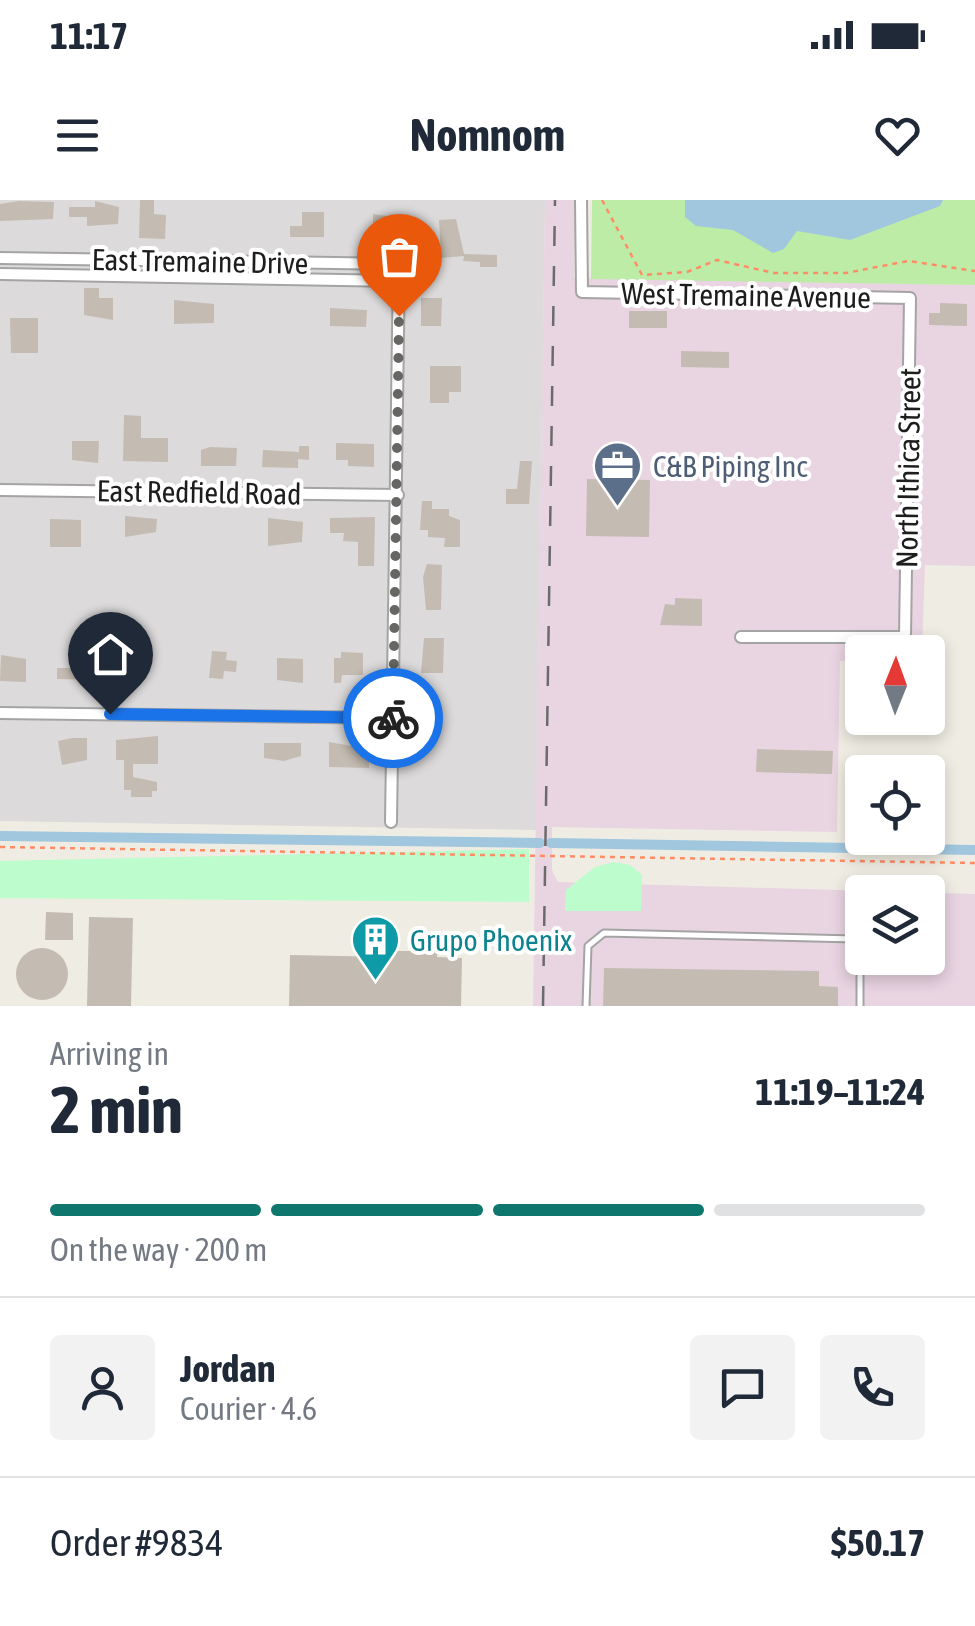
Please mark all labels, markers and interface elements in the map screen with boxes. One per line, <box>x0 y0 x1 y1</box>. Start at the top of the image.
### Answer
text: 11:17 <box>50 14 128 57</box>
icon: menu <box>50 108 105 163</box>
icon: heart <box>870 108 925 163</box>
text: Nomnom <box>410 109 565 161</box>
pin <box>357 214 442 317</box>
icon: bag <box>372 229 427 284</box>
street label: East Tremaine Drive <box>91 242 309 280</box>
street label: West Tremaine Avenue <box>621 276 871 314</box>
street label: North Ithica Street <box>889 368 927 568</box>
office icon: C&B Piping Inc <box>592 440 644 508</box>
place label: C&B Piping Inc <box>653 449 808 483</box>
street label: East Redfield Road <box>96 473 302 511</box>
pin <box>68 612 153 715</box>
icon: home <box>83 627 138 682</box>
north arrow <box>845 635 945 735</box>
map controls <box>845 635 945 975</box>
courier <box>343 668 443 768</box>
icon: bike <box>366 691 421 746</box>
button: locate <box>845 755 945 855</box>
button: layers <box>845 875 945 975</box>
building icon: Grupo Phoenix <box>349 914 401 982</box>
place label: Grupo Phoenix <box>410 923 572 957</box>
text: Arriving in <box>50 1035 169 1072</box>
text: 11:19–11:24 <box>755 1070 925 1113</box>
text: 2 min <box>50 1072 183 1147</box>
text: On the way · 200 m <box>50 1231 267 1268</box>
button: person <box>50 1335 155 1440</box>
button: chat <box>690 1335 795 1440</box>
button: phone <box>820 1335 925 1440</box>
text: Jordan <box>180 1347 275 1390</box>
text: Courier · 4.6 <box>180 1390 317 1427</box>
text: Order #9834 <box>50 1521 223 1564</box>
text: $50.17 <box>831 1521 925 1564</box>

